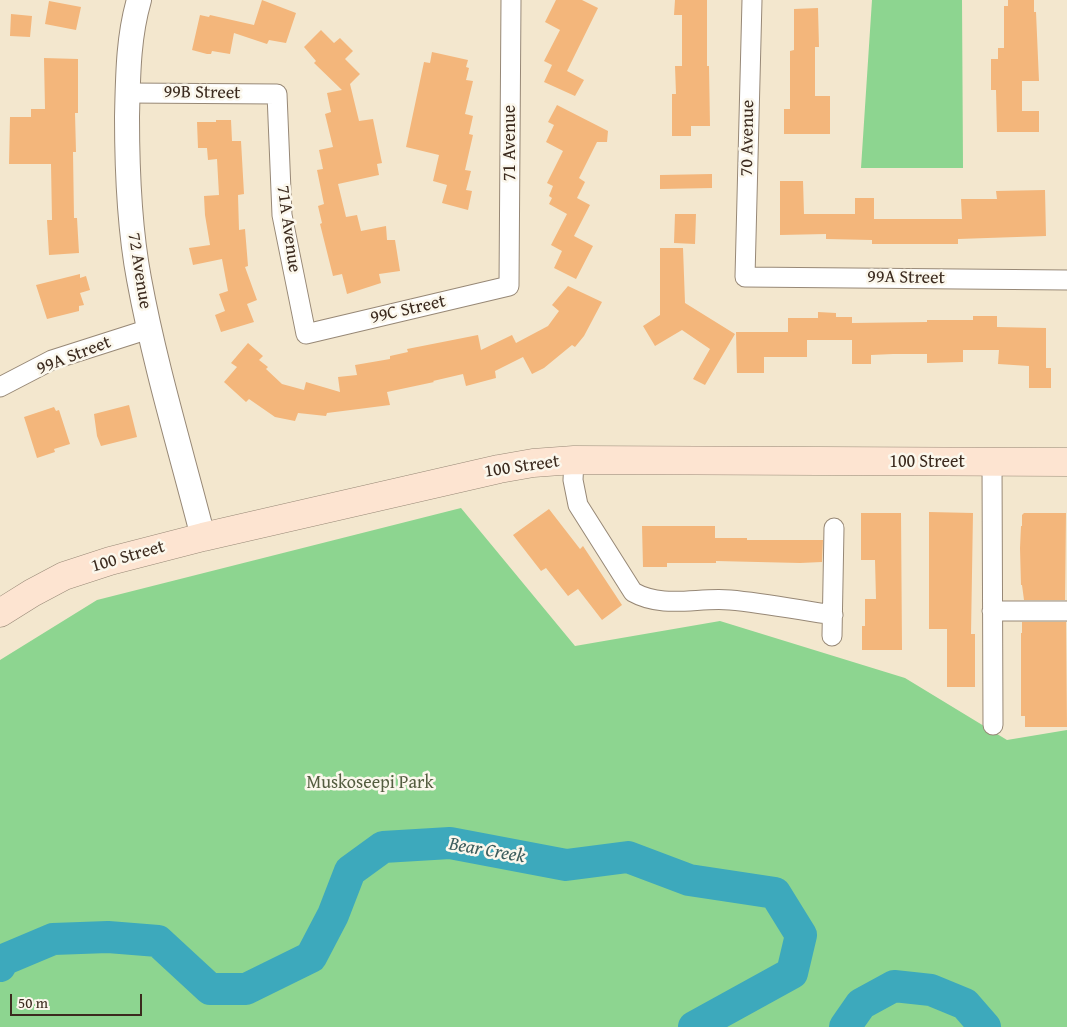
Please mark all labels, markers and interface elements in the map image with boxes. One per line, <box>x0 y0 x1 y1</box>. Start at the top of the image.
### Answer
street label: 99B Street <box>163 82 241 104</box>
street label: 70 Avenue <box>737 100 759 176</box>
street label: 71 Avenue <box>499 105 521 181</box>
street label: 71A Avenue <box>271 184 305 274</box>
street label: 72 Avenue <box>122 231 156 311</box>
street label: 99A Street <box>867 267 945 289</box>
street label: 99C Street <box>368 291 448 329</box>
street label: 99A Street <box>34 332 114 380</box>
street label: 100 Street <box>483 451 561 483</box>
street label: 100 Street <box>889 451 965 473</box>
street label: 100 Street <box>89 536 167 578</box>
park label: Muskoseepi Park <box>306 772 434 794</box>
water label: Bear Creek <box>447 833 527 869</box>
scale bar <box>12 984 145 1016</box>
text: 50 m <box>18 992 48 1013</box>

